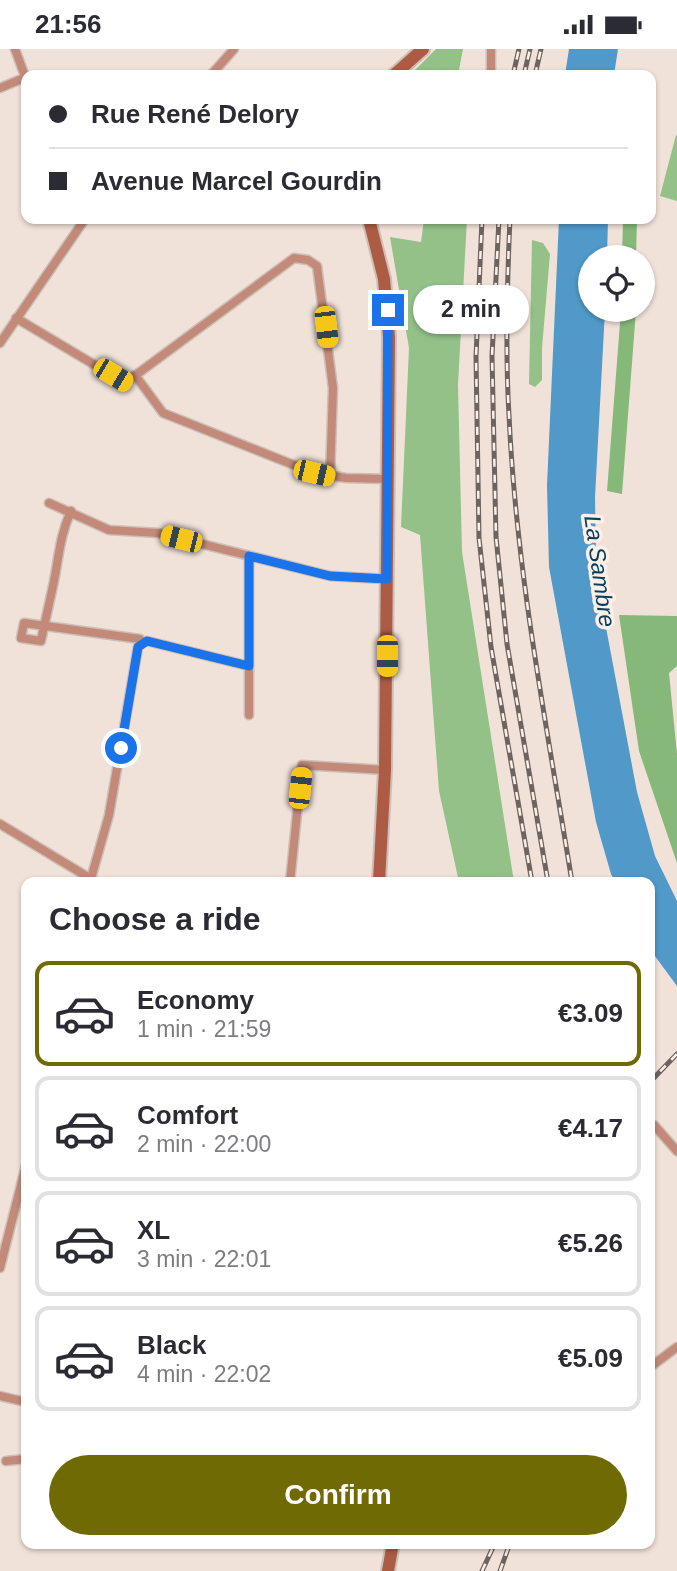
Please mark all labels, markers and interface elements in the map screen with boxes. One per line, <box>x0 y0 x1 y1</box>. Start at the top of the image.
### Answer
text: 21:56 <box>35 9 102 39</box>
text: Rue René Delory <box>91 99 299 129</box>
text: Avenue Marcel Gourdin <box>91 166 382 196</box>
map controls <box>578 245 655 322</box>
button: locate <box>578 245 655 322</box>
callout: 2 min <box>412 285 528 335</box>
route end <box>372 294 404 326</box>
text: 2 min <box>441 296 501 322</box>
car <box>314 305 339 349</box>
car <box>90 355 137 395</box>
car <box>292 458 337 488</box>
water label: La Sambre <box>579 513 621 629</box>
car <box>159 524 204 554</box>
car <box>377 635 398 677</box>
route start <box>105 732 137 764</box>
car <box>288 766 313 810</box>
text: Choose a ride <box>49 901 261 937</box>
icon: car <box>53 982 116 1045</box>
text: Economy <box>137 985 254 1015</box>
text: €3.09 <box>558 998 623 1028</box>
text: 1 min · 21:59 <box>137 1016 271 1042</box>
icon: car <box>53 1097 116 1160</box>
text: Comfort <box>137 1100 238 1130</box>
text: €4.17 <box>558 1113 623 1143</box>
text: 2 min · 22:00 <box>137 1131 271 1157</box>
icon: car <box>53 1212 116 1275</box>
text: XL <box>137 1215 170 1245</box>
text: €5.26 <box>558 1228 623 1258</box>
text: 3 min · 22:01 <box>137 1246 271 1272</box>
icon: car <box>53 1327 116 1390</box>
text: Black <box>137 1330 206 1360</box>
text: €5.09 <box>558 1343 623 1373</box>
text: 4 min · 22:02 <box>137 1361 271 1387</box>
button: Confirm <box>49 1455 627 1535</box>

